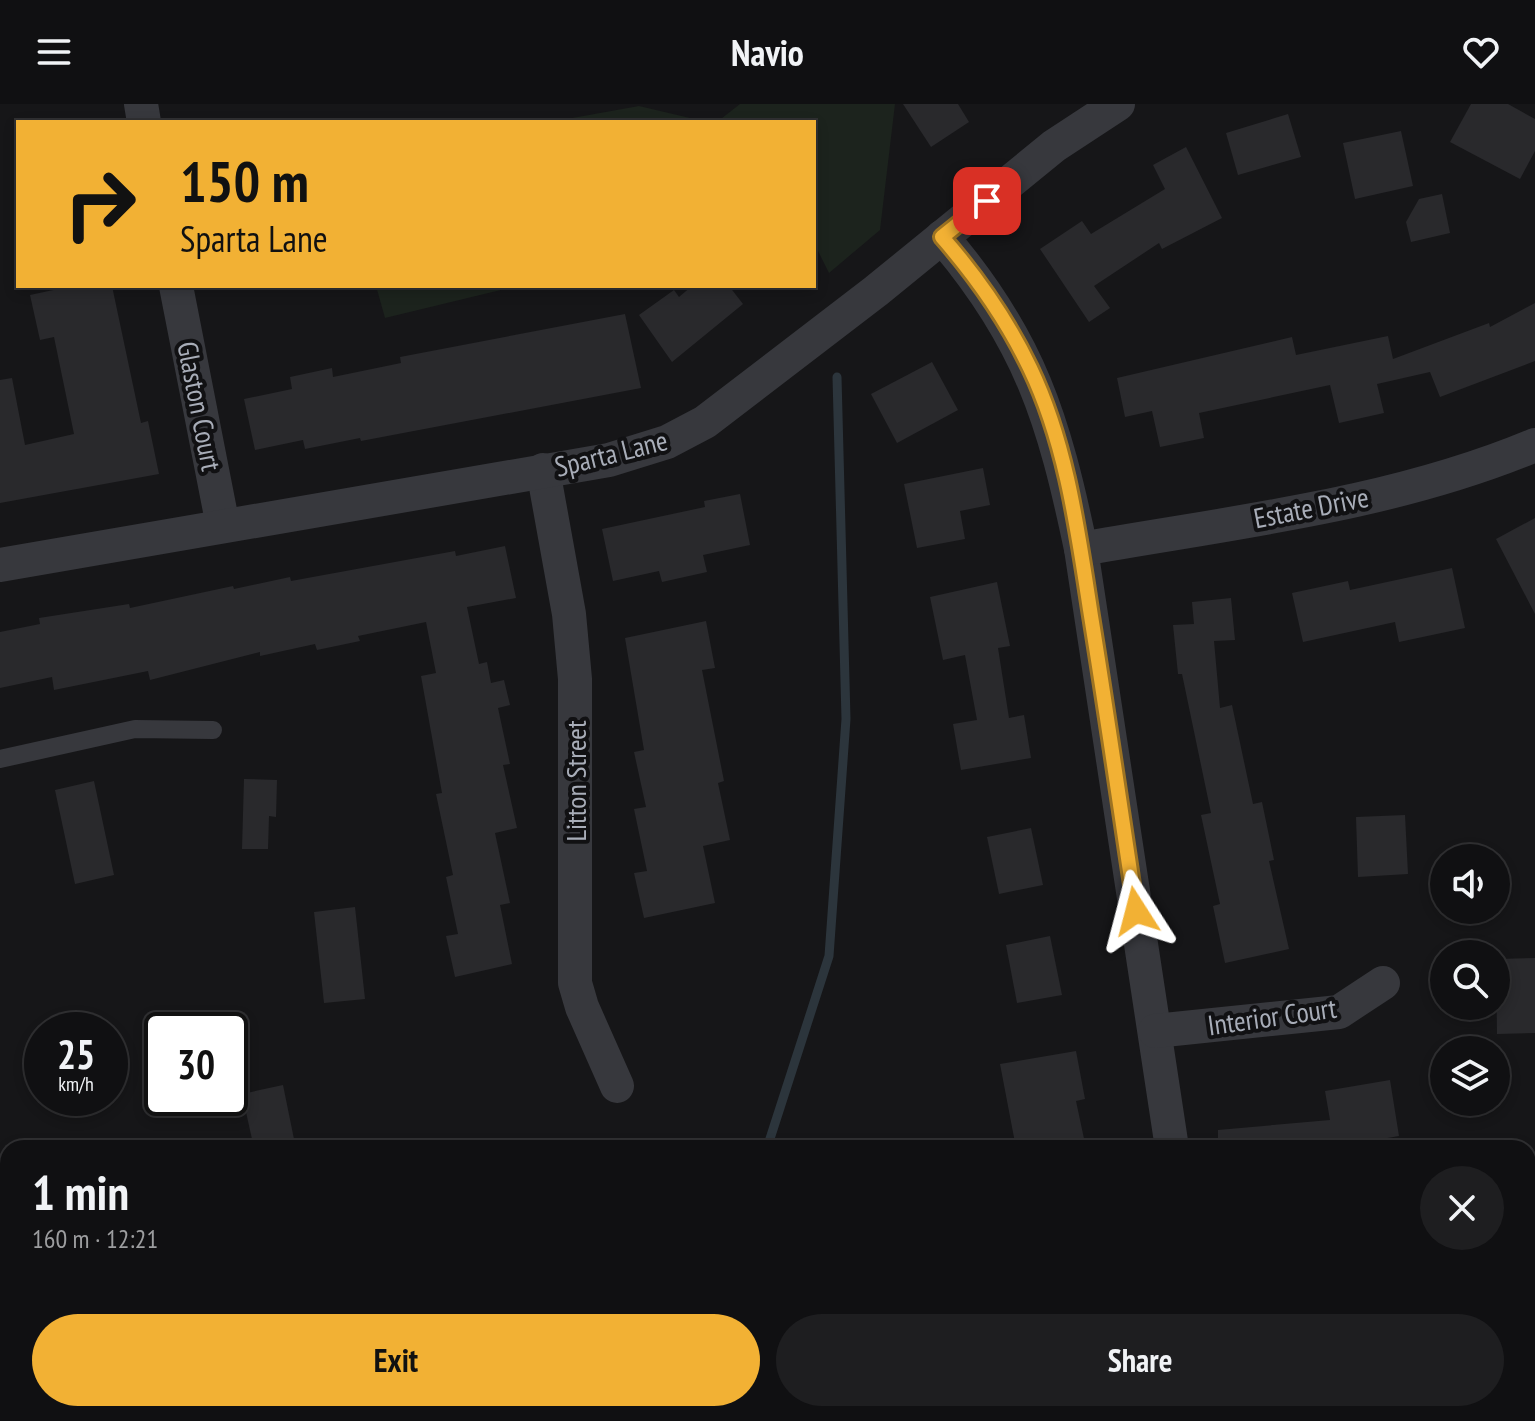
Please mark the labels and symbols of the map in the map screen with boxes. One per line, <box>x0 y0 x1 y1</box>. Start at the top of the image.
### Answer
pin <box>953 167 1021 235</box>
street label: Glaston Court <box>169 338 231 474</box>
street label: Sparta Lane <box>551 421 671 485</box>
street label: Estate Drive <box>1250 478 1372 536</box>
street label: Litton Street <box>557 720 594 842</box>
position arrow <box>1094 869 1178 953</box>
street label: Interior Court <box>1205 989 1339 1043</box>
speed limit sign: 30 <box>144 1012 248 1116</box>

